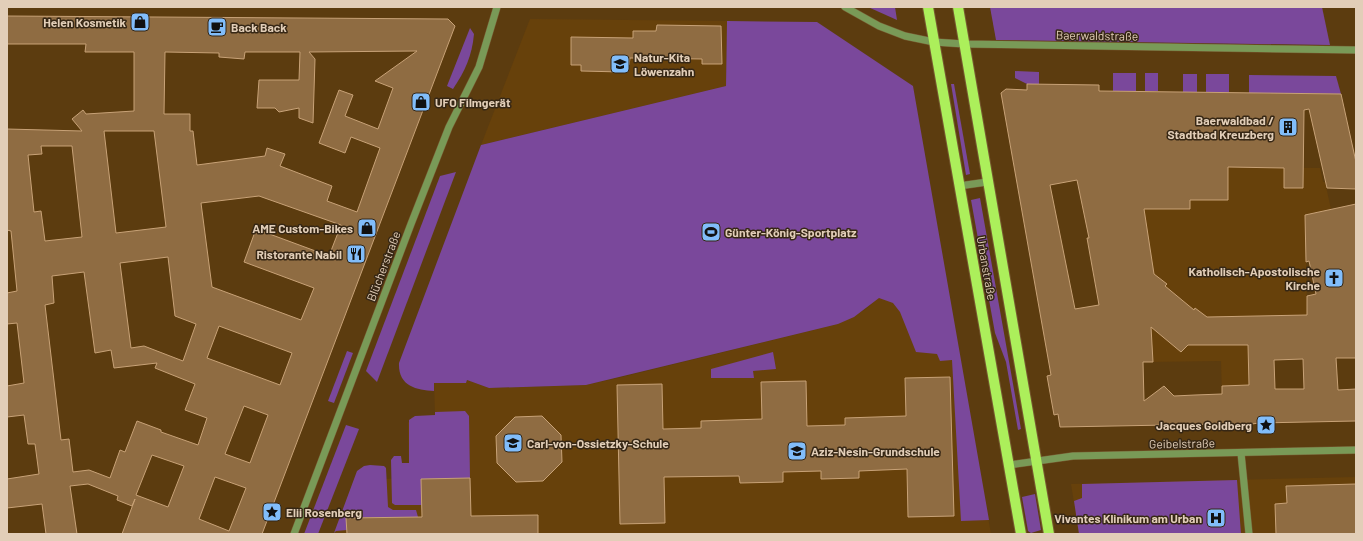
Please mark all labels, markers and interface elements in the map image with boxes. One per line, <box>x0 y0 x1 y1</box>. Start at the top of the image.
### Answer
shop icon: Helen Kosmetik <box>129 11 151 33</box>
place label: Helen Kosmetik <box>43 15 127 29</box>
cafe icon: Back Back <box>206 16 228 38</box>
place label: Back Back <box>231 20 287 34</box>
street label: Baerwaldstraße <box>1056 27 1138 43</box>
place label: Natur-Kita Löwenzahn <box>634 50 694 78</box>
school or university icon: Natur-Kita Löwenzahn <box>609 53 631 75</box>
shop icon: UFO Filmgerät <box>410 91 432 113</box>
place label: UFO Filmgerät <box>435 95 511 109</box>
place label: Baerwaldbad / Stadtbad Kreuzberg <box>1167 113 1274 141</box>
building icon: Baerwaldbad / Stadtbad Kreuzberg <box>1277 116 1299 138</box>
shop icon: AME Custom-Bikes <box>356 217 378 239</box>
place label: AME Custom-Bikes <box>252 221 353 235</box>
sports icon: Günter-König-Sportplatz <box>700 221 722 243</box>
place label: Günter-König-Sportplatz <box>725 225 857 239</box>
street label: Blücherstraße <box>363 229 403 303</box>
street label: Urbanstraße <box>974 235 1000 301</box>
restaurant icon: Ristorante Nabil <box>345 243 367 265</box>
place label: Ristorante Nabil <box>256 247 342 261</box>
place label: Katholisch-Apostolische Kirche <box>1188 264 1320 292</box>
church icon: Katholisch-Apostolische Kirche <box>1323 267 1345 289</box>
place icon: Jacques Goldberg <box>1255 414 1277 436</box>
place label: Jacques Goldberg <box>1156 418 1252 432</box>
school or university icon: Carl-von-Ossietzky-Schule <box>502 432 524 454</box>
street label: Geibelstraße <box>1149 435 1215 451</box>
place label: Carl-von-Ossietzky-Schule <box>527 436 669 450</box>
school or university icon: Aziz-Nesin-Grundschule <box>786 440 808 462</box>
place label: Aziz-Nesin-Grundschule <box>811 444 940 458</box>
place icon: Elii Rosenberg <box>261 501 283 523</box>
place label: Elii Rosenberg <box>286 505 362 519</box>
hospital icon: Vivantes Klinikum am Urban <box>1205 507 1227 529</box>
place label: Vivantes Klinikum am Urban <box>1054 511 1202 525</box>

